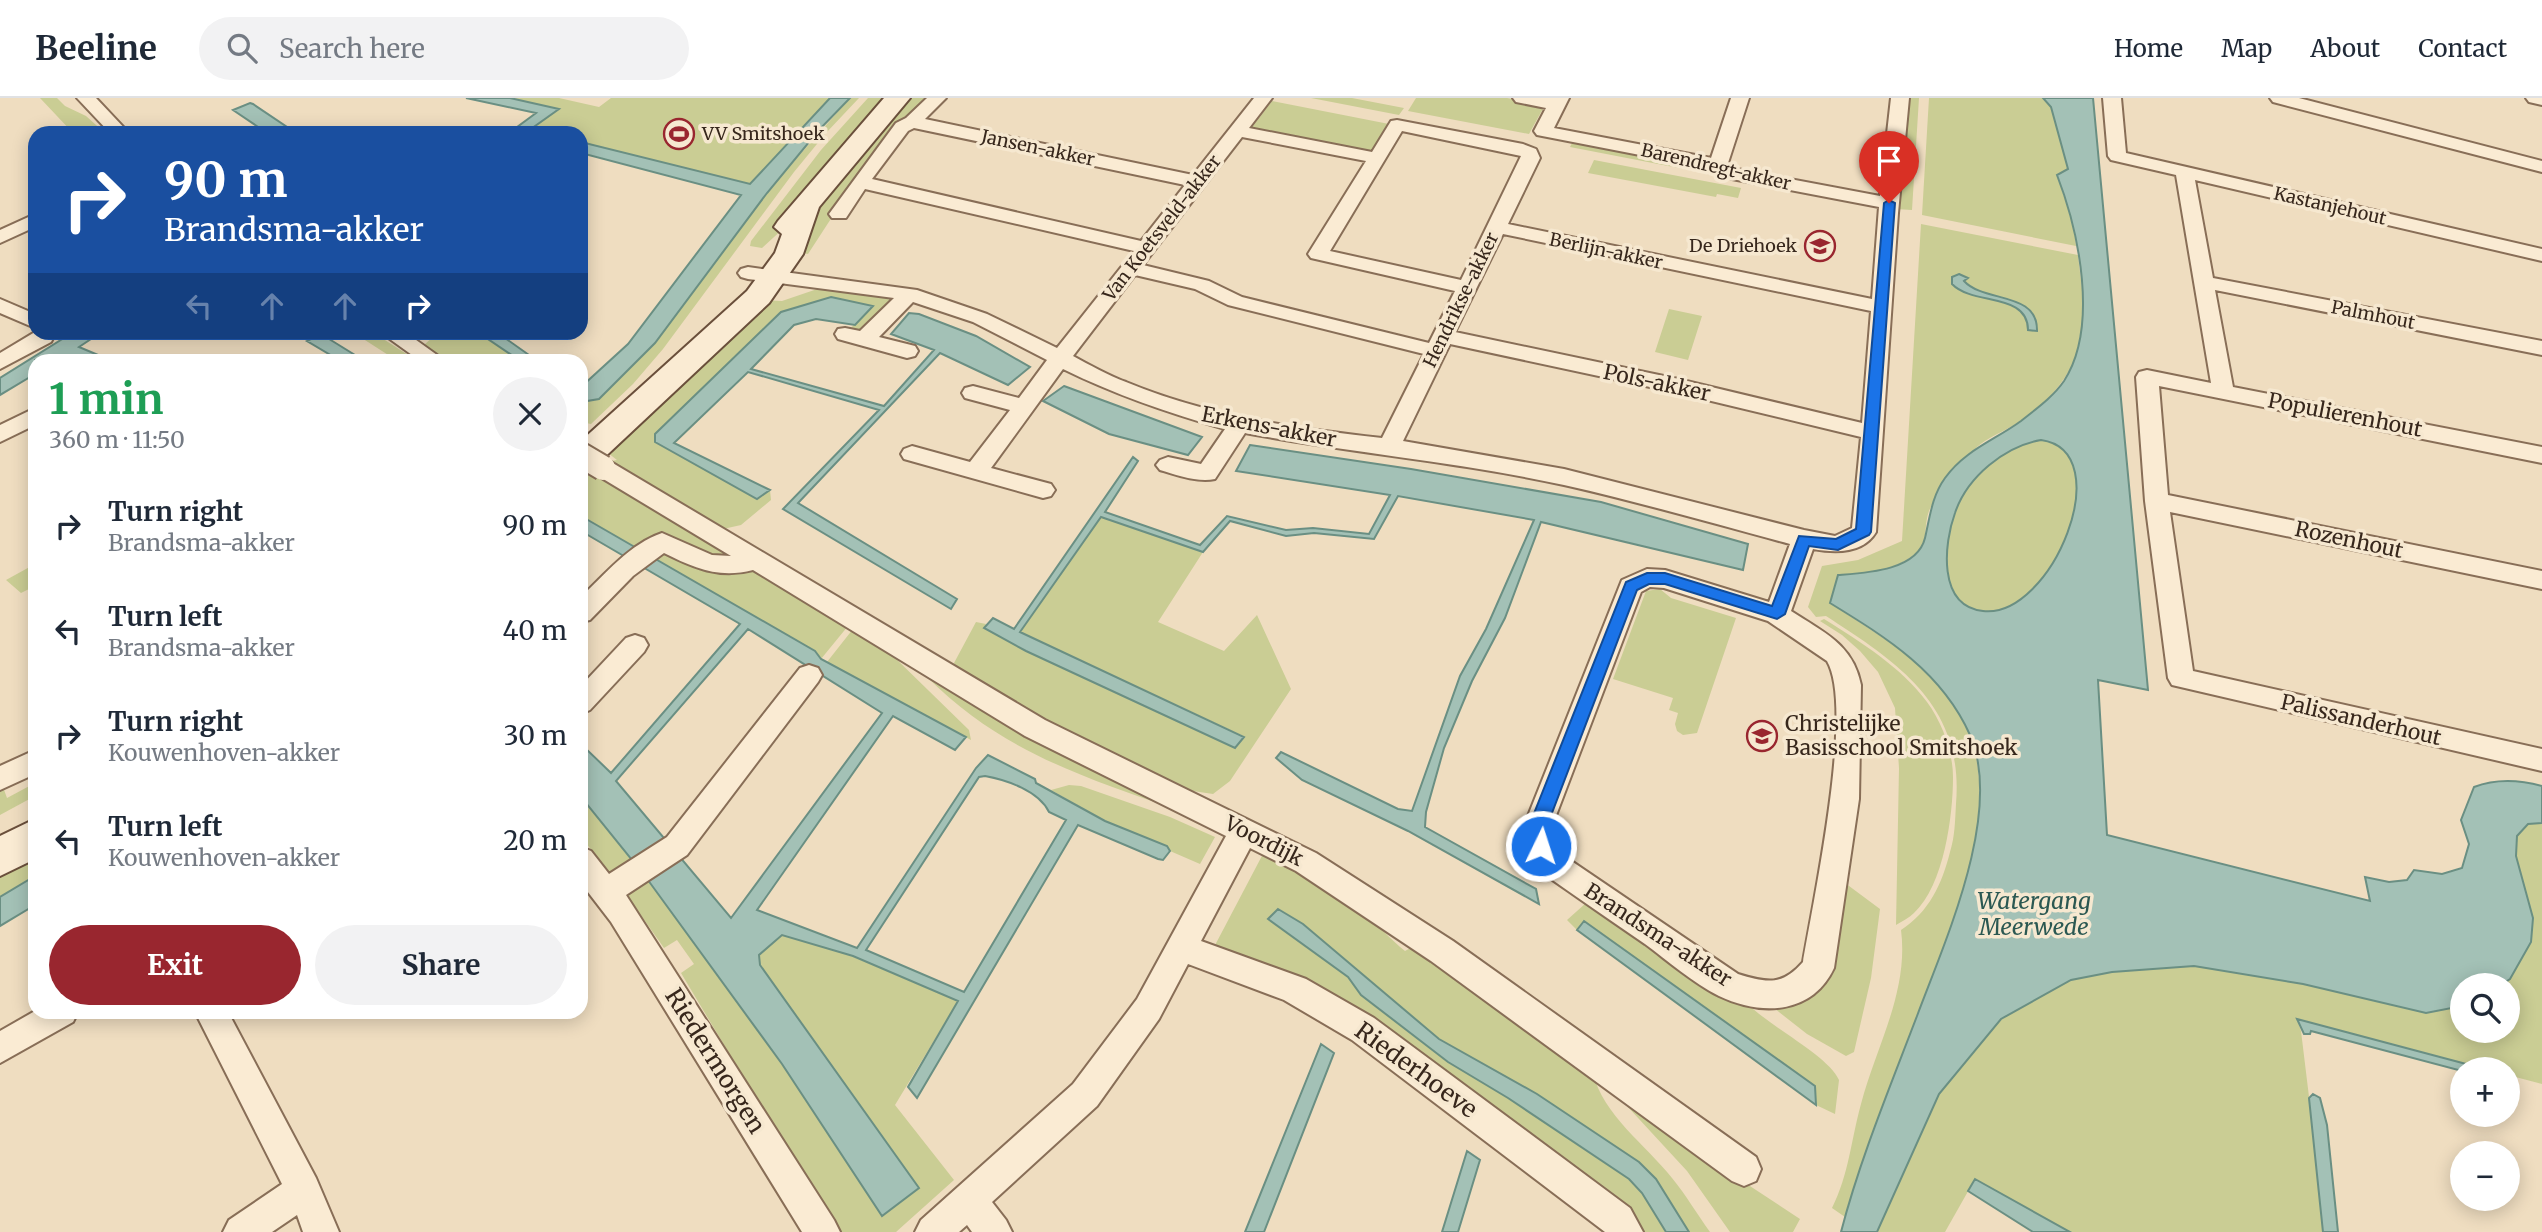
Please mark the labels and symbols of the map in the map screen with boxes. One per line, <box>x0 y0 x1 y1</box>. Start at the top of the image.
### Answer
sports icon: VV Smitshoek <box>662 117 696 151</box>
place label: VV Smitshoek <box>701 122 825 145</box>
street label: Jansen-akker <box>978 124 1097 171</box>
pin <box>1859 131 1919 203</box>
street label: Barendregt-akker <box>1639 138 1793 195</box>
street label: Van Koetsveld-akker <box>1097 150 1226 306</box>
street label: Kastanjehout <box>2272 181 2389 230</box>
street label: Berlijn-akker <box>1547 227 1665 274</box>
street label: Hendrikse-akker <box>1418 228 1503 371</box>
school or university icon: De Driehoek <box>1803 229 1837 263</box>
place label: De Driehoek <box>1689 234 1798 257</box>
street label: Palmhout <box>2329 295 2417 334</box>
street label: Pols-akker <box>1601 358 1713 407</box>
street label: Populierenhout <box>2266 386 2425 443</box>
street label: Erkens-akker <box>1199 400 1339 453</box>
street label: Rozenhout <box>2293 515 2406 564</box>
street label: Palissanderhout <box>2278 688 2444 751</box>
place label: Christelijke Basisschool Smitshoek <box>1785 710 2018 761</box>
school or university icon: Christelijke Basisschool Smitshoek <box>1745 719 1779 753</box>
street label: Voordijk <box>1219 809 1309 872</box>
position arrow <box>1504 809 1578 883</box>
street label: Brandsma-akker <box>1579 877 1737 992</box>
water label: Watergang Meerwede <box>1977 886 2091 941</box>
street label: Riedermorgen <box>658 982 773 1139</box>
street label: Riederhoeve <box>1349 1015 1484 1124</box>

